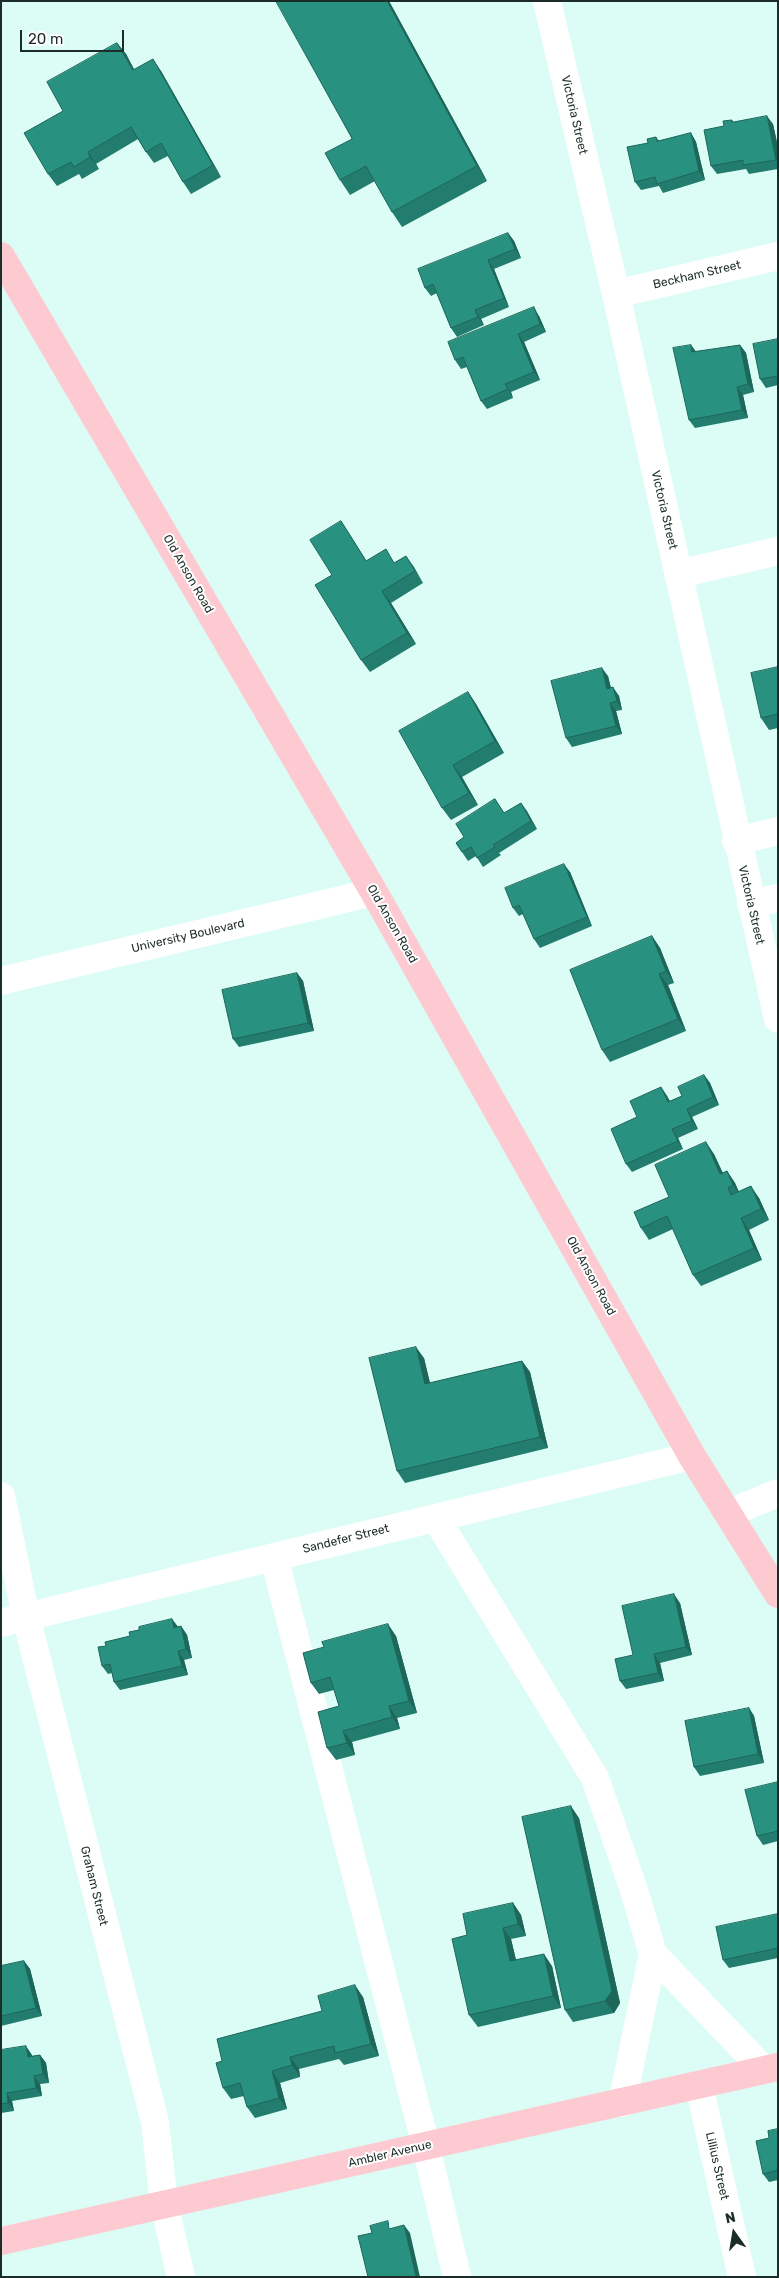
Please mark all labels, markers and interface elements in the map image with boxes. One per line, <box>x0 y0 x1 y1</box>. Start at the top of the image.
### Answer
scale bar <box>22 20 126 52</box>
text: 20 m <box>28 30 63 48</box>
street label: Victoria Street <box>558 74 590 156</box>
street label: Beckham Street <box>652 258 742 292</box>
street label: Victoria Street <box>648 469 680 551</box>
street label: Old Anson Road <box>160 532 216 616</box>
street label: Victoria Street <box>735 864 767 946</box>
street label: Old Anson Road <box>364 882 420 966</box>
street label: University Boulevard <box>130 916 246 956</box>
street label: Old Anson Road <box>563 1234 619 1318</box>
street label: Sandefer Street <box>301 1521 391 1557</box>
street label: Graham Street <box>77 1845 111 1927</box>
street label: Lillius Street <box>702 2131 732 2201</box>
street label: Ambler Avenue <box>347 2137 433 2171</box>
north arrow <box>709 2208 759 2258</box>
text: N <box>724 2208 737 2227</box>

